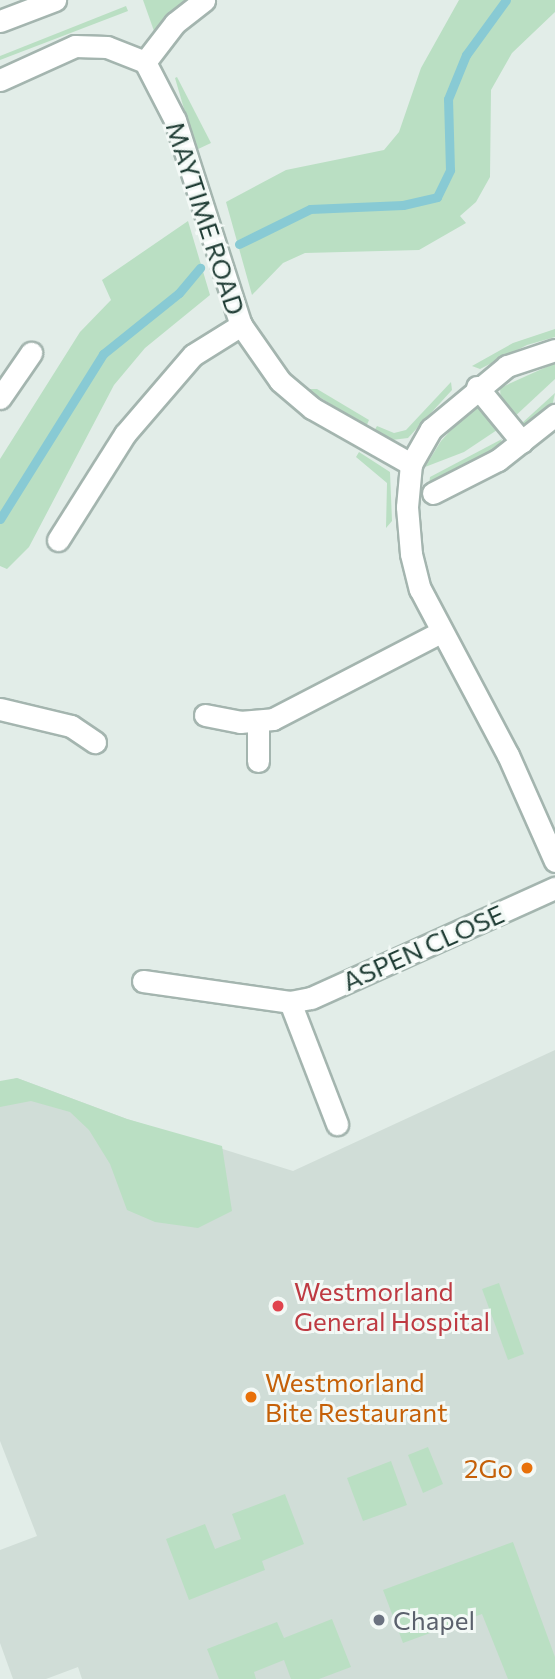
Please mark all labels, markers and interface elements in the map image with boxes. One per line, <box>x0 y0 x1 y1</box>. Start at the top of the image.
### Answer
street label: MAYTIME ROAD <box>160 117 252 319</box>
street label: ASPEN CLOSE <box>337 897 509 997</box>
place label: Westmorland General Hospital <box>294 1275 490 1336</box>
marker: Westmorland General Hospital <box>268 1296 288 1316</box>
place label: Westmorland Bite Restaurant <box>265 1366 448 1428</box>
marker: Westmorland Bite Restaurant <box>243 1389 259 1405</box>
place label: 2Go <box>464 1452 513 1484</box>
marker: 2Go <box>519 1460 535 1476</box>
place label: Chapel <box>393 1604 475 1636</box>
marker: Chapel <box>371 1612 387 1628</box>

